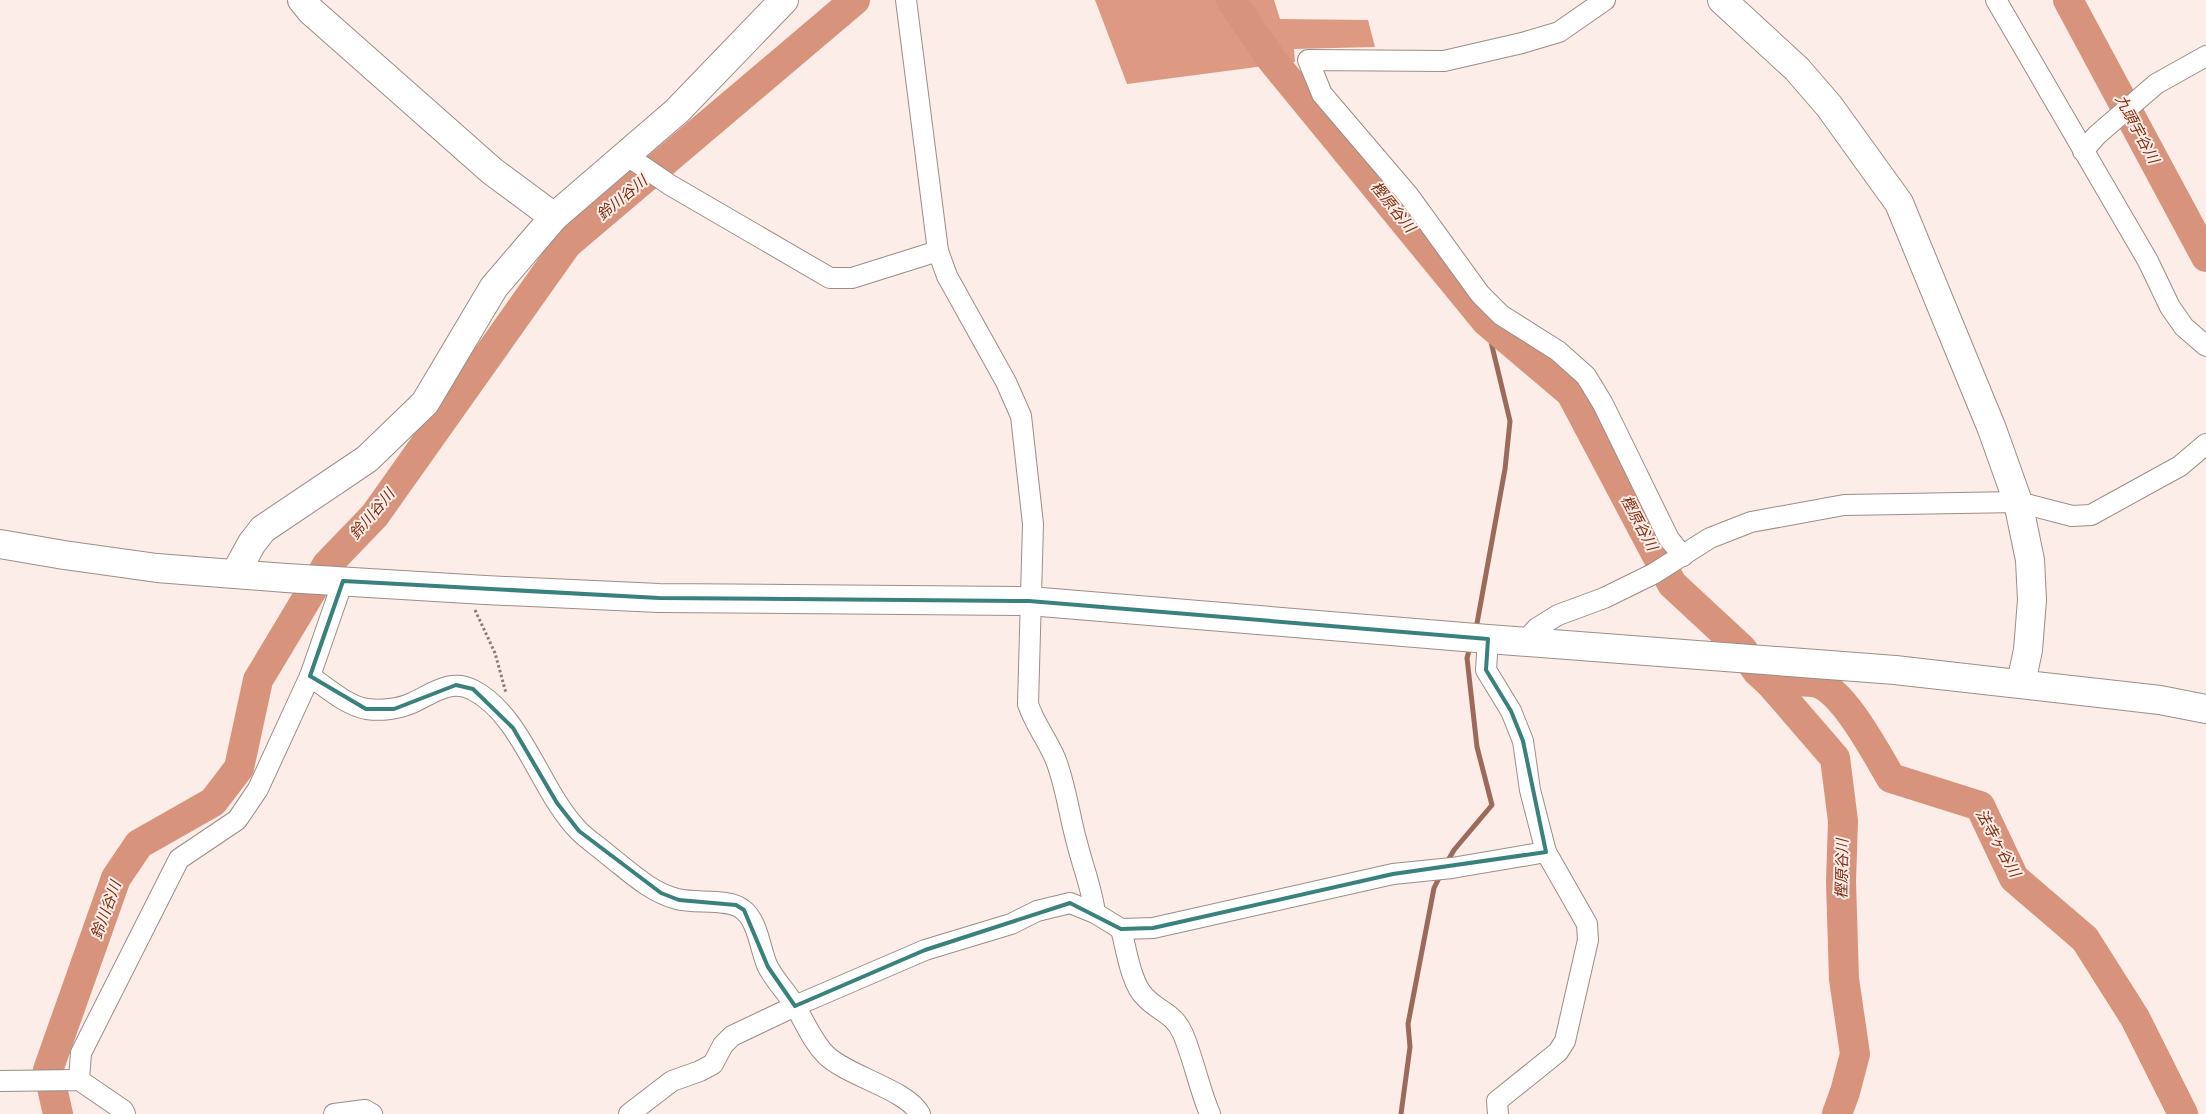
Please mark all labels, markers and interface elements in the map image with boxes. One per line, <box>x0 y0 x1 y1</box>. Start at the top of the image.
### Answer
water label: 九頭宇谷川 <box>2111 92 2163 168</box>
water label: 鈴川谷川 <box>593 171 652 224</box>
water label: 樫原谷川 <box>1367 178 1420 238</box>
water label: 鈴川谷川 <box>346 484 399 543</box>
water label: 樫原谷川 <box>1617 492 1662 555</box>
water label: 法寺ヶ谷川 <box>1972 806 2025 882</box>
water label: 樫原谷川 <box>1832 837 1852 899</box>
water label: 鈴川谷川 <box>87 877 125 941</box>

